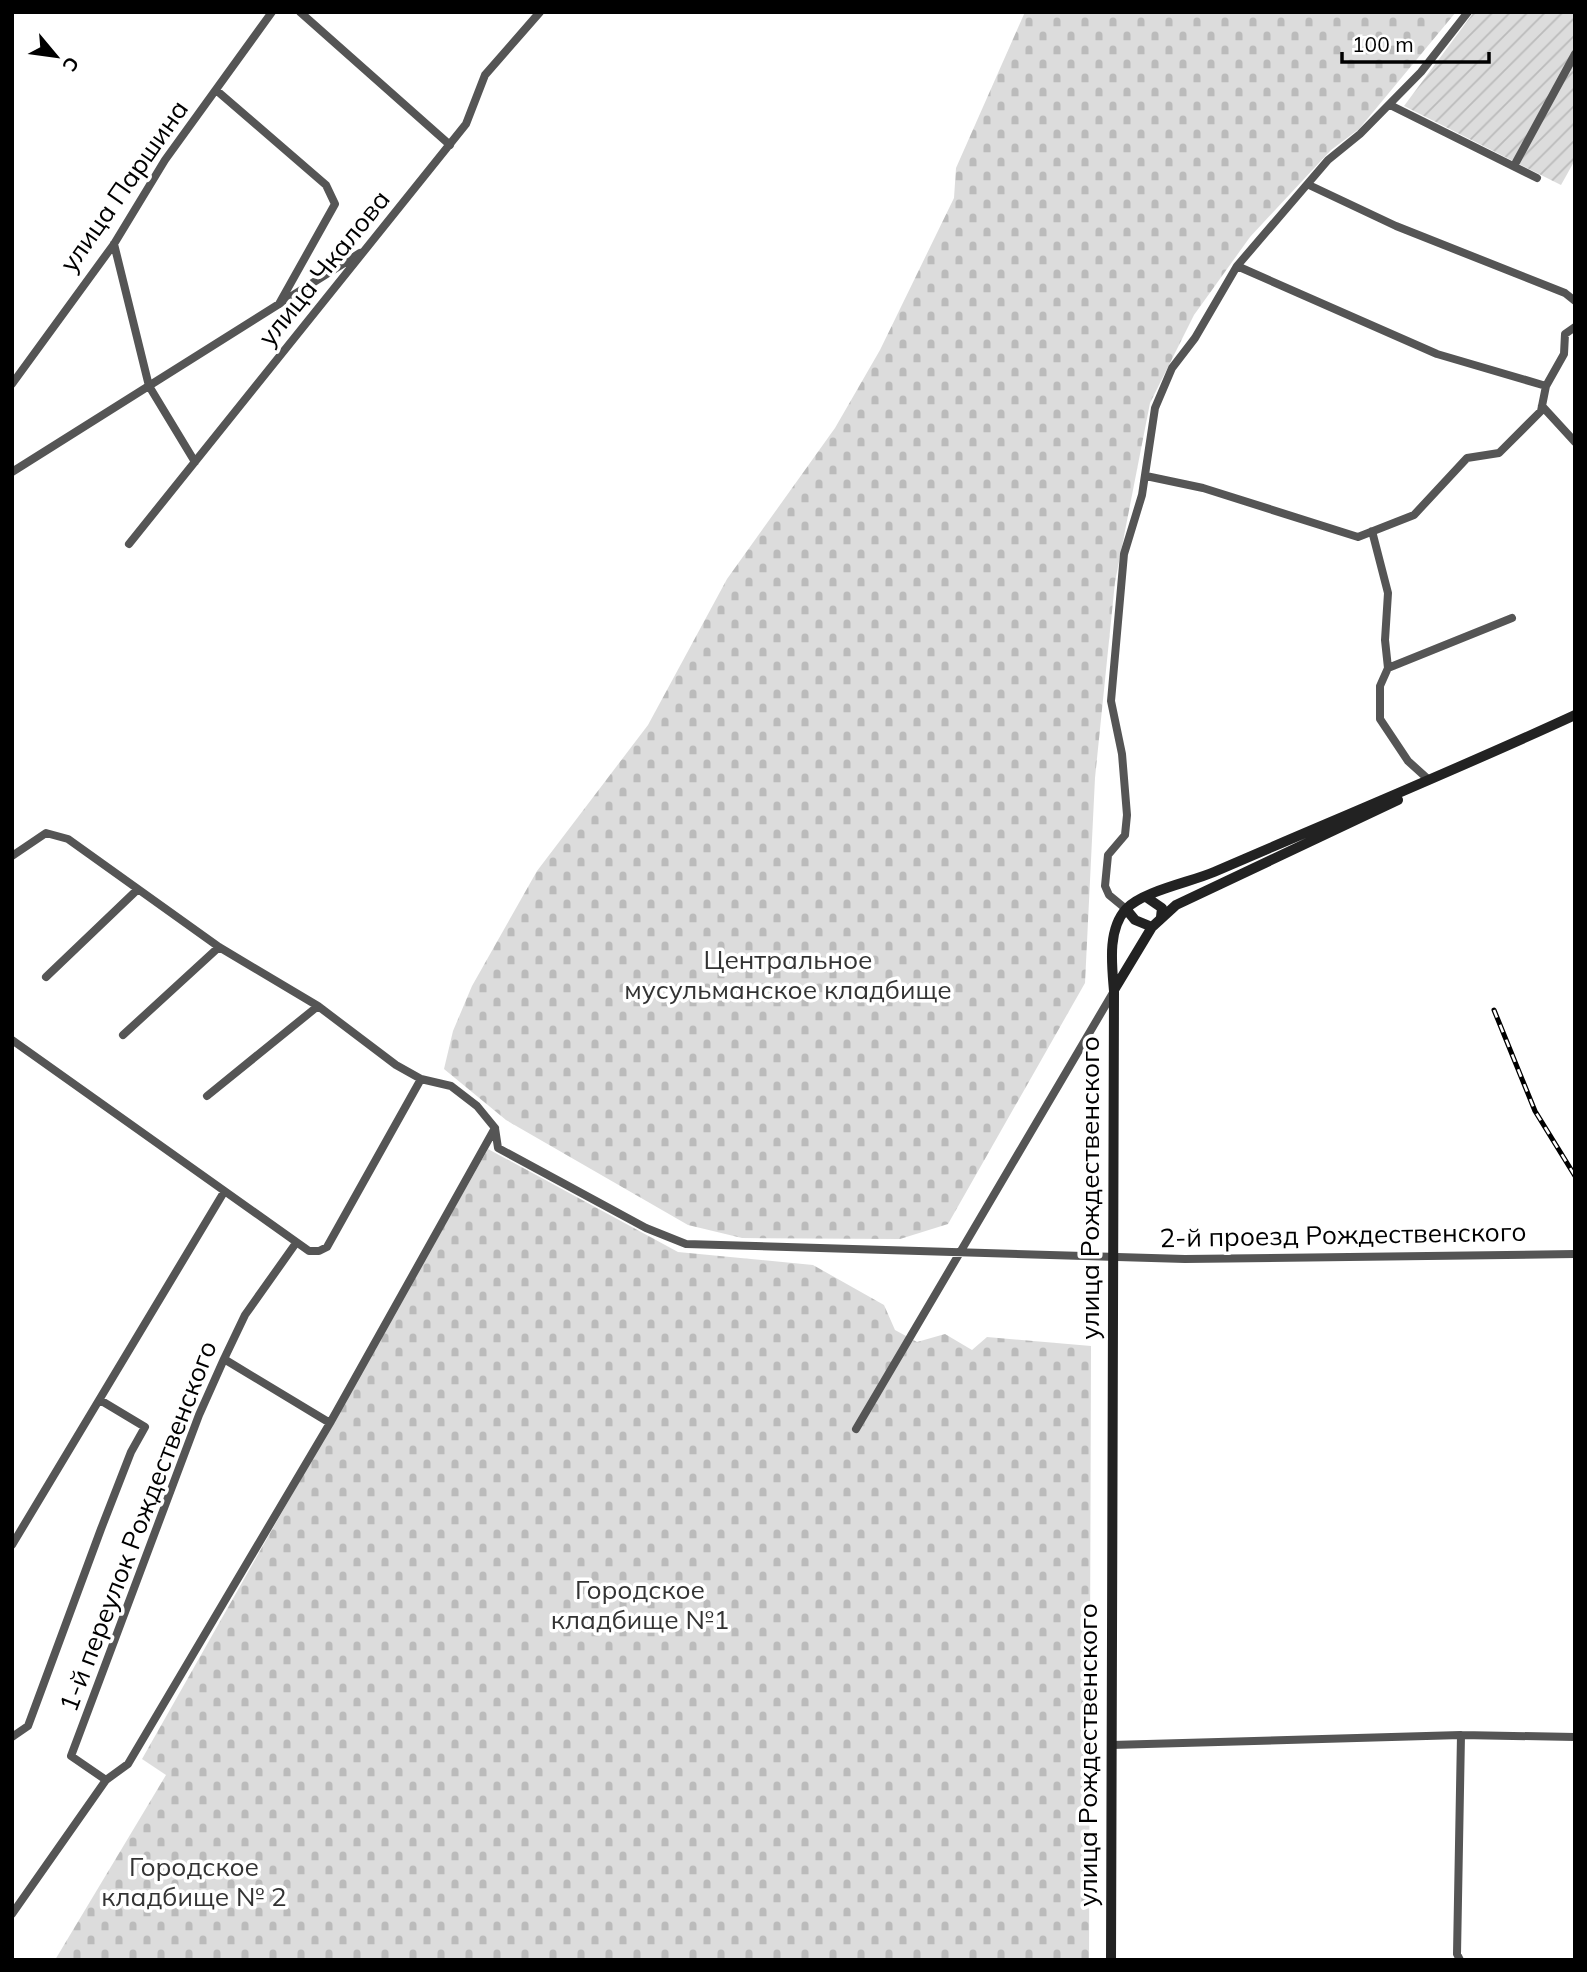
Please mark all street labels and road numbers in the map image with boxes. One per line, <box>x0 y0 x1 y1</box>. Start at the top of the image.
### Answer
street label: улица Паршина <box>52 93 195 278</box>
street label: улица Чкалова <box>251 183 397 352</box>
street label: улица Рождественского <box>1073 1036 1106 1340</box>
street label: 2-й проезд Рождественского <box>1159 1215 1527 1254</box>
street label: 1-й переулок Рождественского <box>51 1336 224 1716</box>
street label: улица Рождественского <box>1071 1603 1104 1907</box>

